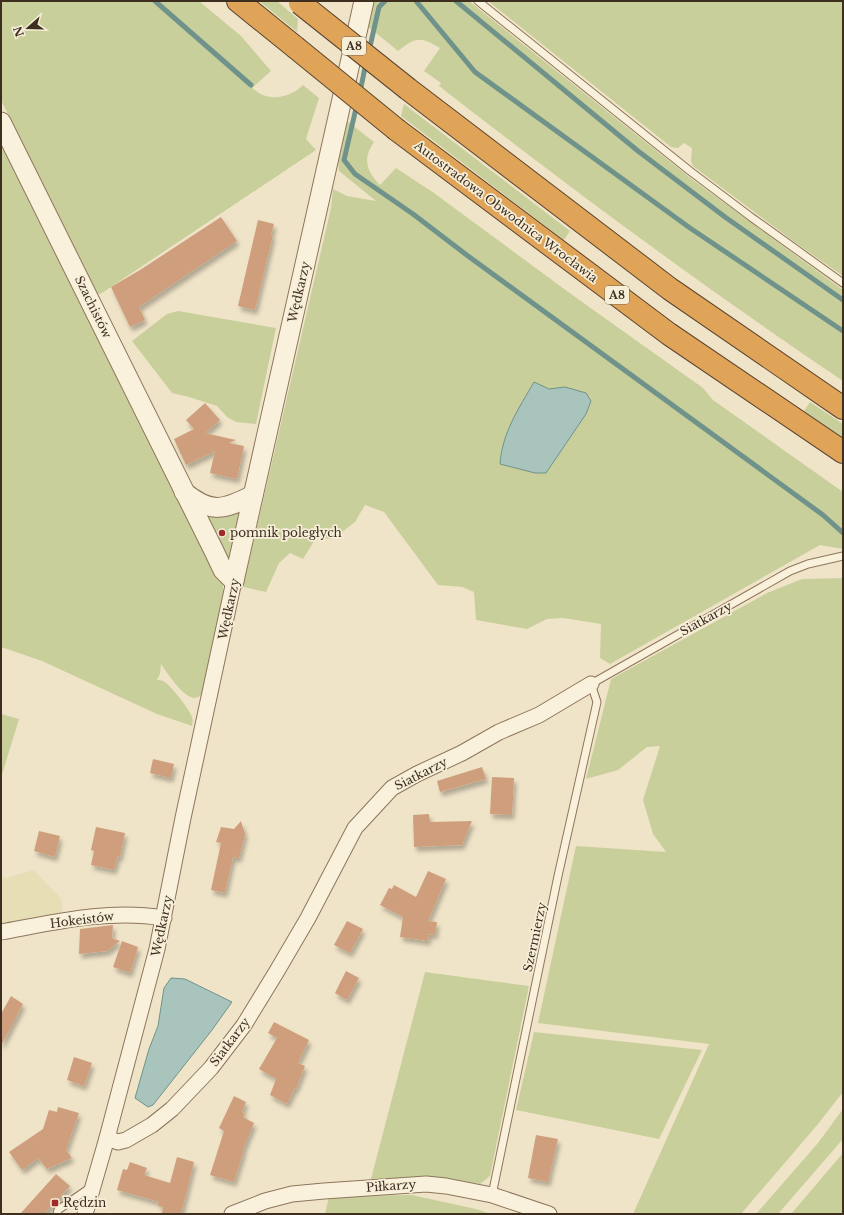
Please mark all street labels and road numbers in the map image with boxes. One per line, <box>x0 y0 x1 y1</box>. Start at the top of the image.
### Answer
road number: A8 <box>342 37 366 55</box>
street label: Autostradowa Obwodnica Wrocławia <box>411 137 601 286</box>
street label: Wędkarzy <box>284 260 313 325</box>
street label: Szachistów <box>72 273 115 341</box>
road number: A8 <box>605 286 629 304</box>
street label: Wędkarzy <box>214 577 242 642</box>
street label: Siatkarzy <box>677 598 735 639</box>
street label: Siatkarzy <box>392 754 450 793</box>
street label: Wędkarzy <box>147 894 175 959</box>
street label: Szermierzy <box>520 900 549 973</box>
street label: Hokeistów <box>49 908 116 931</box>
street label: Siatkarzy <box>206 1014 253 1069</box>
street label: Piłkarzy <box>365 1176 417 1195</box>

